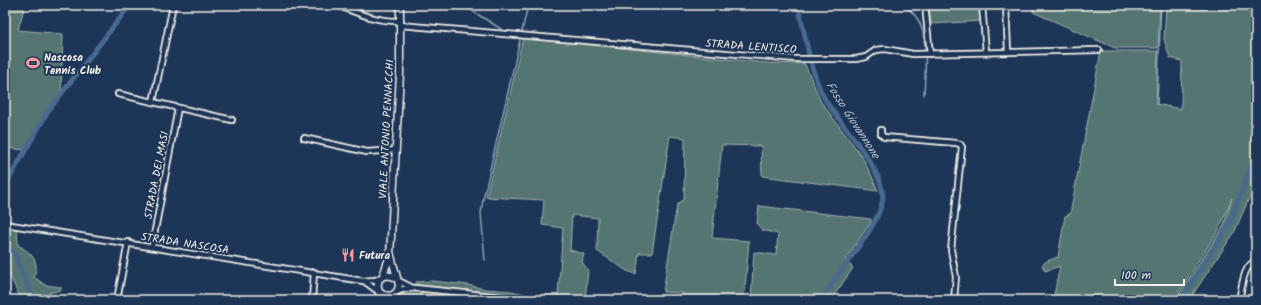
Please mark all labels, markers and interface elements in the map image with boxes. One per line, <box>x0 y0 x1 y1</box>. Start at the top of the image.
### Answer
street label: STRADA LENTISCO <box>705 35 797 59</box>
place label: Nascosa Tennis Club <box>44 49 101 80</box>
sports icon: Nascosa Tennis Club <box>25 55 41 71</box>
street label: VIALE ANTONIO PENNACCHI <box>374 59 400 199</box>
water label: Fosso Giovannone <box>821 78 886 164</box>
street label: STRADA DEI MASI <box>140 130 174 221</box>
street label: STRADA NASCOSA <box>140 228 230 260</box>
restaurant icon: Futura <box>340 247 356 263</box>
place label: Futura <box>359 247 391 265</box>
scale bar <box>1115 261 1184 287</box>
text: 100 m <box>1121 266 1152 285</box>

